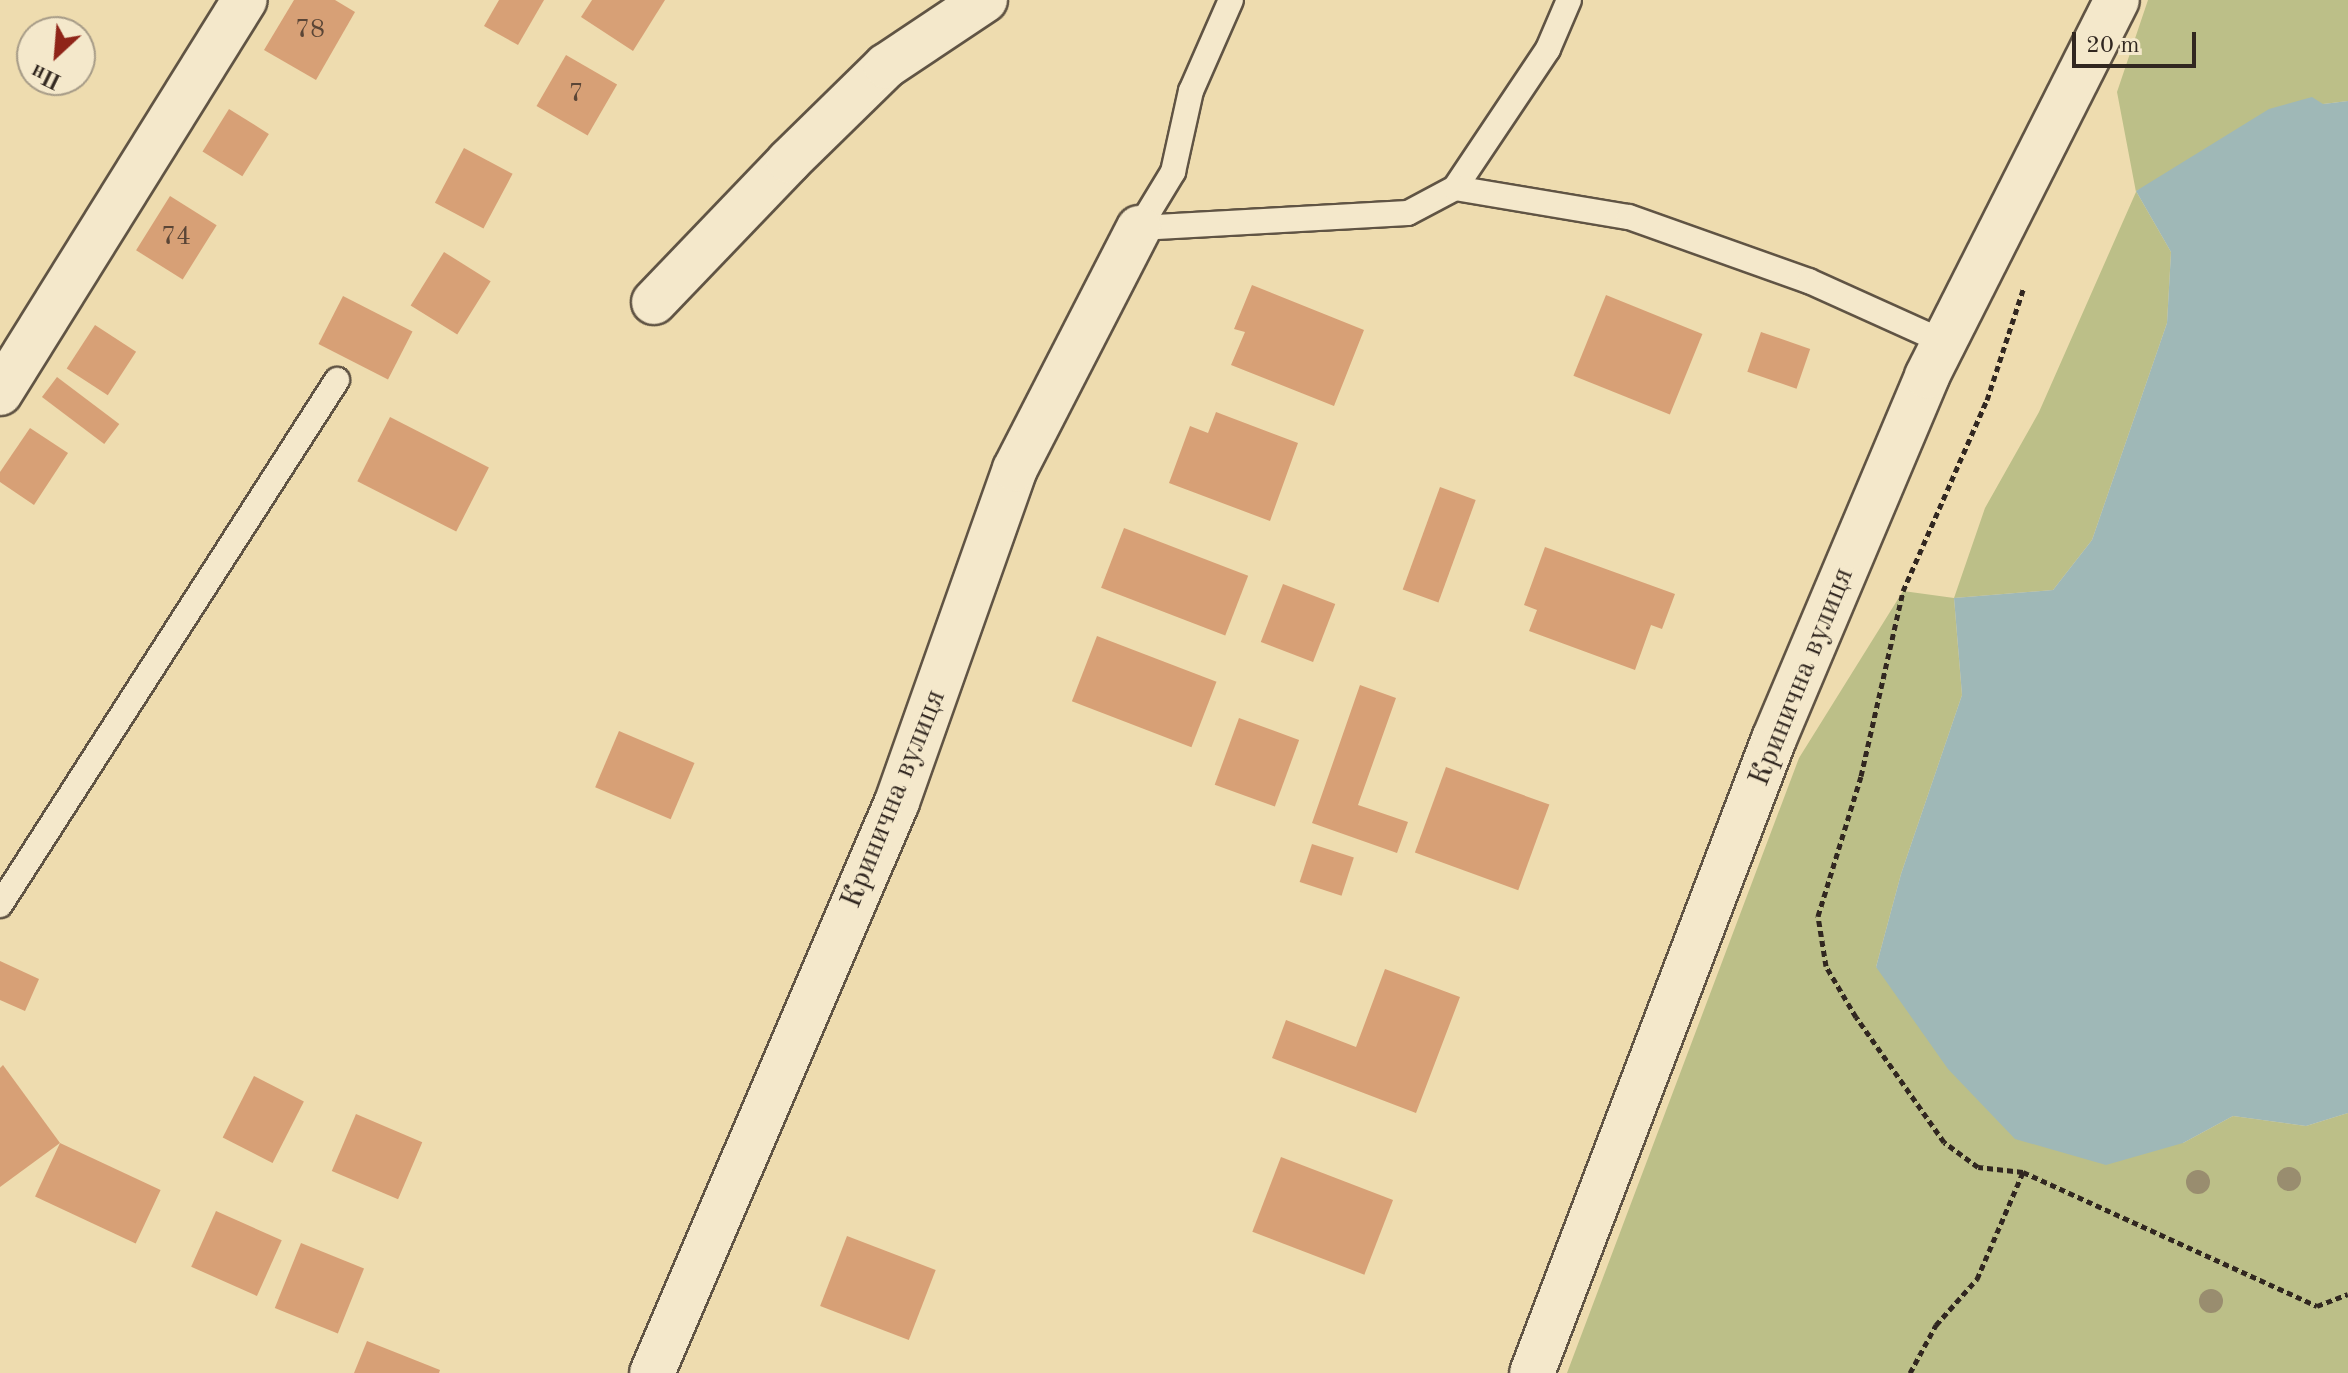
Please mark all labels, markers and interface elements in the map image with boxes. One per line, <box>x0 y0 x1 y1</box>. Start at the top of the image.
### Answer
house number: 78 <box>295 15 325 47</box>
north arrow <box>16 16 96 96</box>
scale bar <box>2076 16 2200 66</box>
text: 20 m <box>2086 34 2140 58</box>
text: Пн <box>28 59 65 92</box>
house number: 7 <box>568 79 584 111</box>
house number: 74 <box>161 222 191 254</box>
street label: Кринична вулиця <box>1742 562 1862 792</box>
street label: Кринична вулиця <box>834 684 954 914</box>

